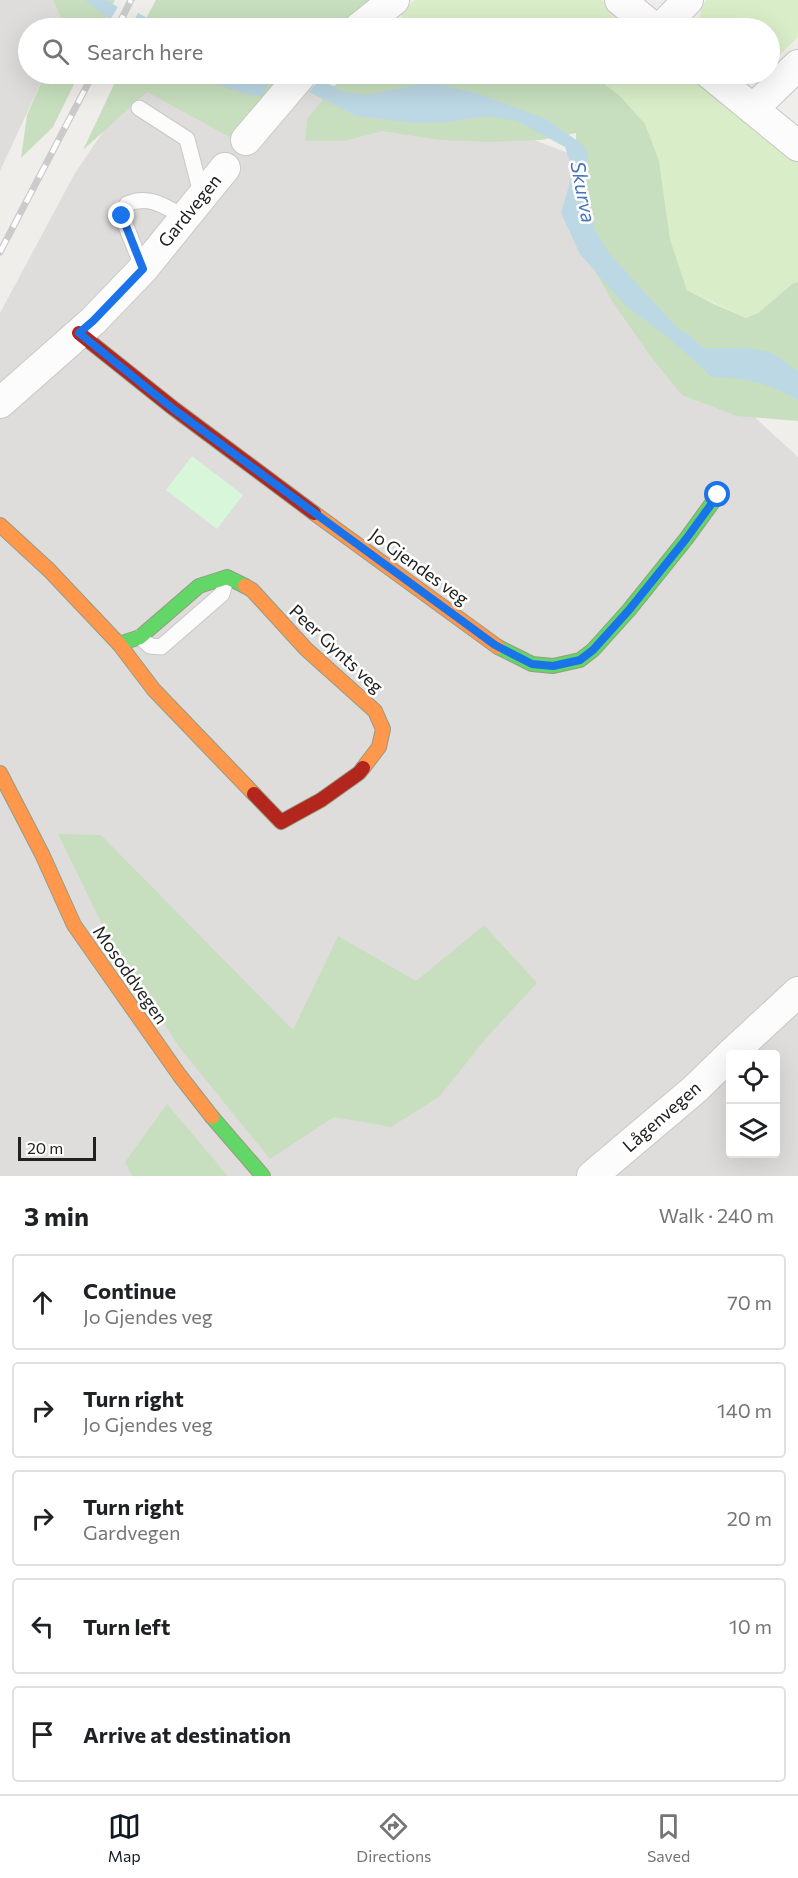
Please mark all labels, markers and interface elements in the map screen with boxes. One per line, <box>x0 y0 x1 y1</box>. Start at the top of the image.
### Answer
search box <box>18 18 780 84</box>
icon: search <box>39 35 72 68</box>
text: Search here <box>87 38 203 65</box>
water label: Skurva <box>566 159 602 225</box>
street label: Gardvegen <box>153 169 225 251</box>
route end <box>108 202 134 228</box>
route start <box>704 481 730 507</box>
street label: Jo Gjendes veg <box>366 523 473 610</box>
street label: Peer Gynts veg <box>285 599 388 697</box>
street label: Mosoddvegen <box>89 921 173 1028</box>
map controls <box>726 1050 780 1158</box>
button: locate <box>726 1050 780 1104</box>
street label: Lågenvegen <box>618 1076 705 1156</box>
button: layers <box>726 1104 780 1158</box>
scale bar <box>18 1134 96 1162</box>
text: 20 m <box>27 1138 63 1157</box>
text: 3 min <box>24 1200 89 1231</box>
text: Walk · 240 m <box>659 1203 774 1227</box>
text: Continue <box>83 1277 176 1304</box>
icon: ahead <box>26 1286 59 1319</box>
text: 70 m <box>727 1290 772 1314</box>
text: Jo Gjendes veg <box>83 1304 213 1328</box>
text: Turn right <box>83 1385 184 1412</box>
icon: right <box>26 1394 59 1427</box>
text: 140 m <box>717 1398 772 1422</box>
text: Jo Gjendes veg <box>83 1412 213 1436</box>
text: Turn right <box>83 1493 184 1520</box>
icon: right <box>26 1502 59 1535</box>
text: 20 m <box>727 1506 772 1530</box>
text: Gardvegen <box>83 1520 180 1544</box>
icon: left <box>26 1610 59 1643</box>
text: Turn left <box>83 1613 170 1640</box>
text: 10 m <box>729 1614 772 1638</box>
icon: arrive <box>26 1718 59 1751</box>
text: Arrive at destination <box>83 1721 291 1748</box>
tab: Map <box>108 1810 141 1865</box>
tab: Directions <box>356 1810 431 1865</box>
tab: Saved <box>647 1810 690 1865</box>

